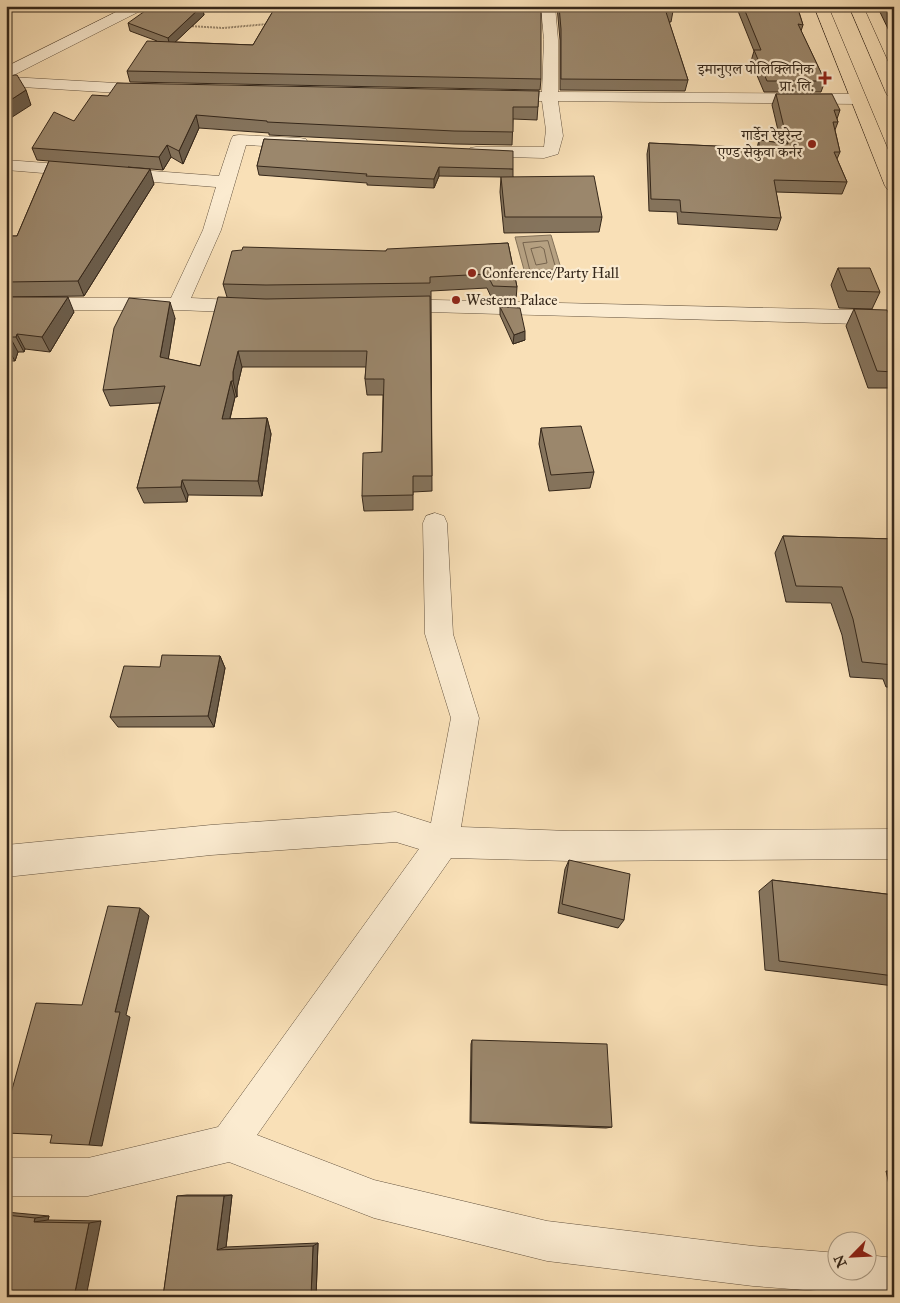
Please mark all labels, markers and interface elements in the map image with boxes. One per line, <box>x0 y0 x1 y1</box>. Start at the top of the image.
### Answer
place label: इमानुएल पोलिक्लिनिक प्रा. लि. <box>697 60 815 95</box>
marker: इमानुएल पोलिक्लिनिक प्रा. लि. <box>818 71 832 85</box>
place label: गार्डेन रेष्टुरेन्ट एण्ड सेकुवा कर्नर <box>716 126 803 161</box>
marker: गार्डेन रेष्टुरेन्ट एण्ड सेकुवा कर्नर <box>806 138 818 150</box>
place label: Conference/Party Hall <box>482 264 620 282</box>
marker: Conference/Party Hall <box>466 267 478 279</box>
place label: Western Palace <box>466 291 558 309</box>
marker: Western Palace <box>450 294 462 306</box>
north arrow <box>828 1230 878 1280</box>
text: N <box>830 1252 851 1270</box>

